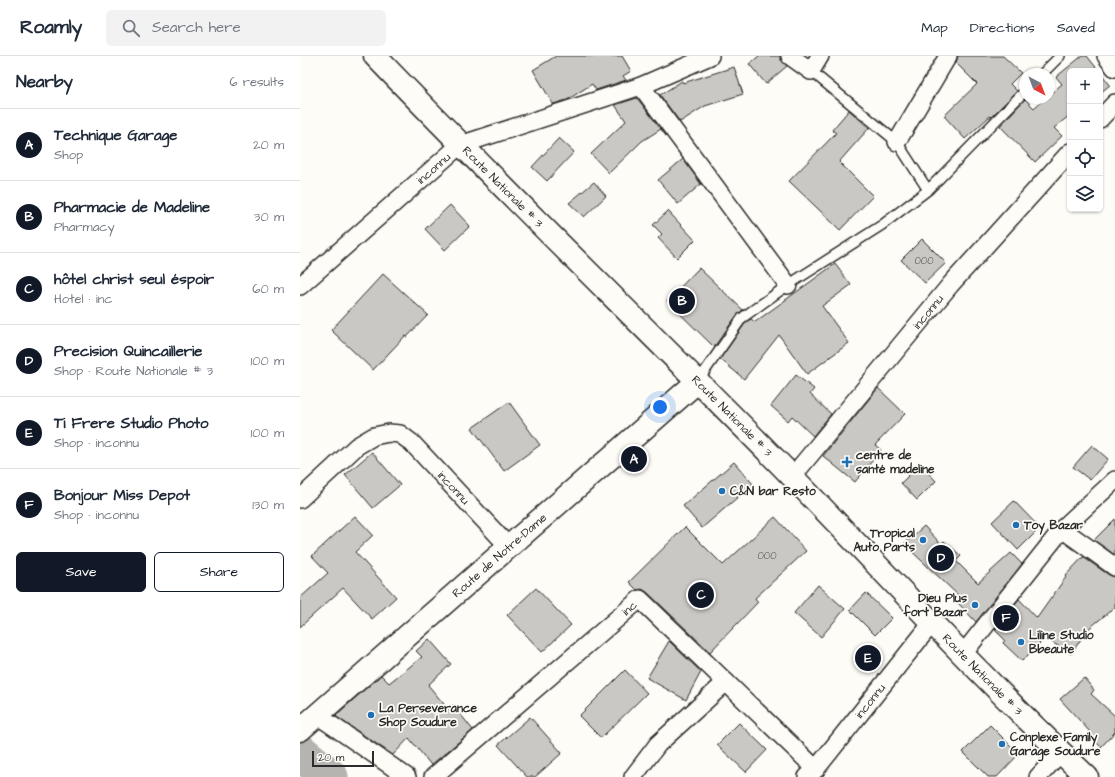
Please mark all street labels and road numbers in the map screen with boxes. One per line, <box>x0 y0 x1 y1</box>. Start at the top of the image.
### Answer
street label: Route Nationale # 3 <box>459 142 547 231</box>
street label: inconnu <box>413 149 454 188</box>
street label: inconnu <box>909 291 947 333</box>
street label: Route Nationale # 3 <box>688 371 776 460</box>
street label: inconnu <box>434 467 474 508</box>
street label: Route de Notre-Dame <box>448 509 551 601</box>
street label: inc <box>618 596 641 620</box>
street label: Route Nationale # 3 <box>939 630 1027 719</box>
street label: inconnu <box>851 680 889 722</box>

